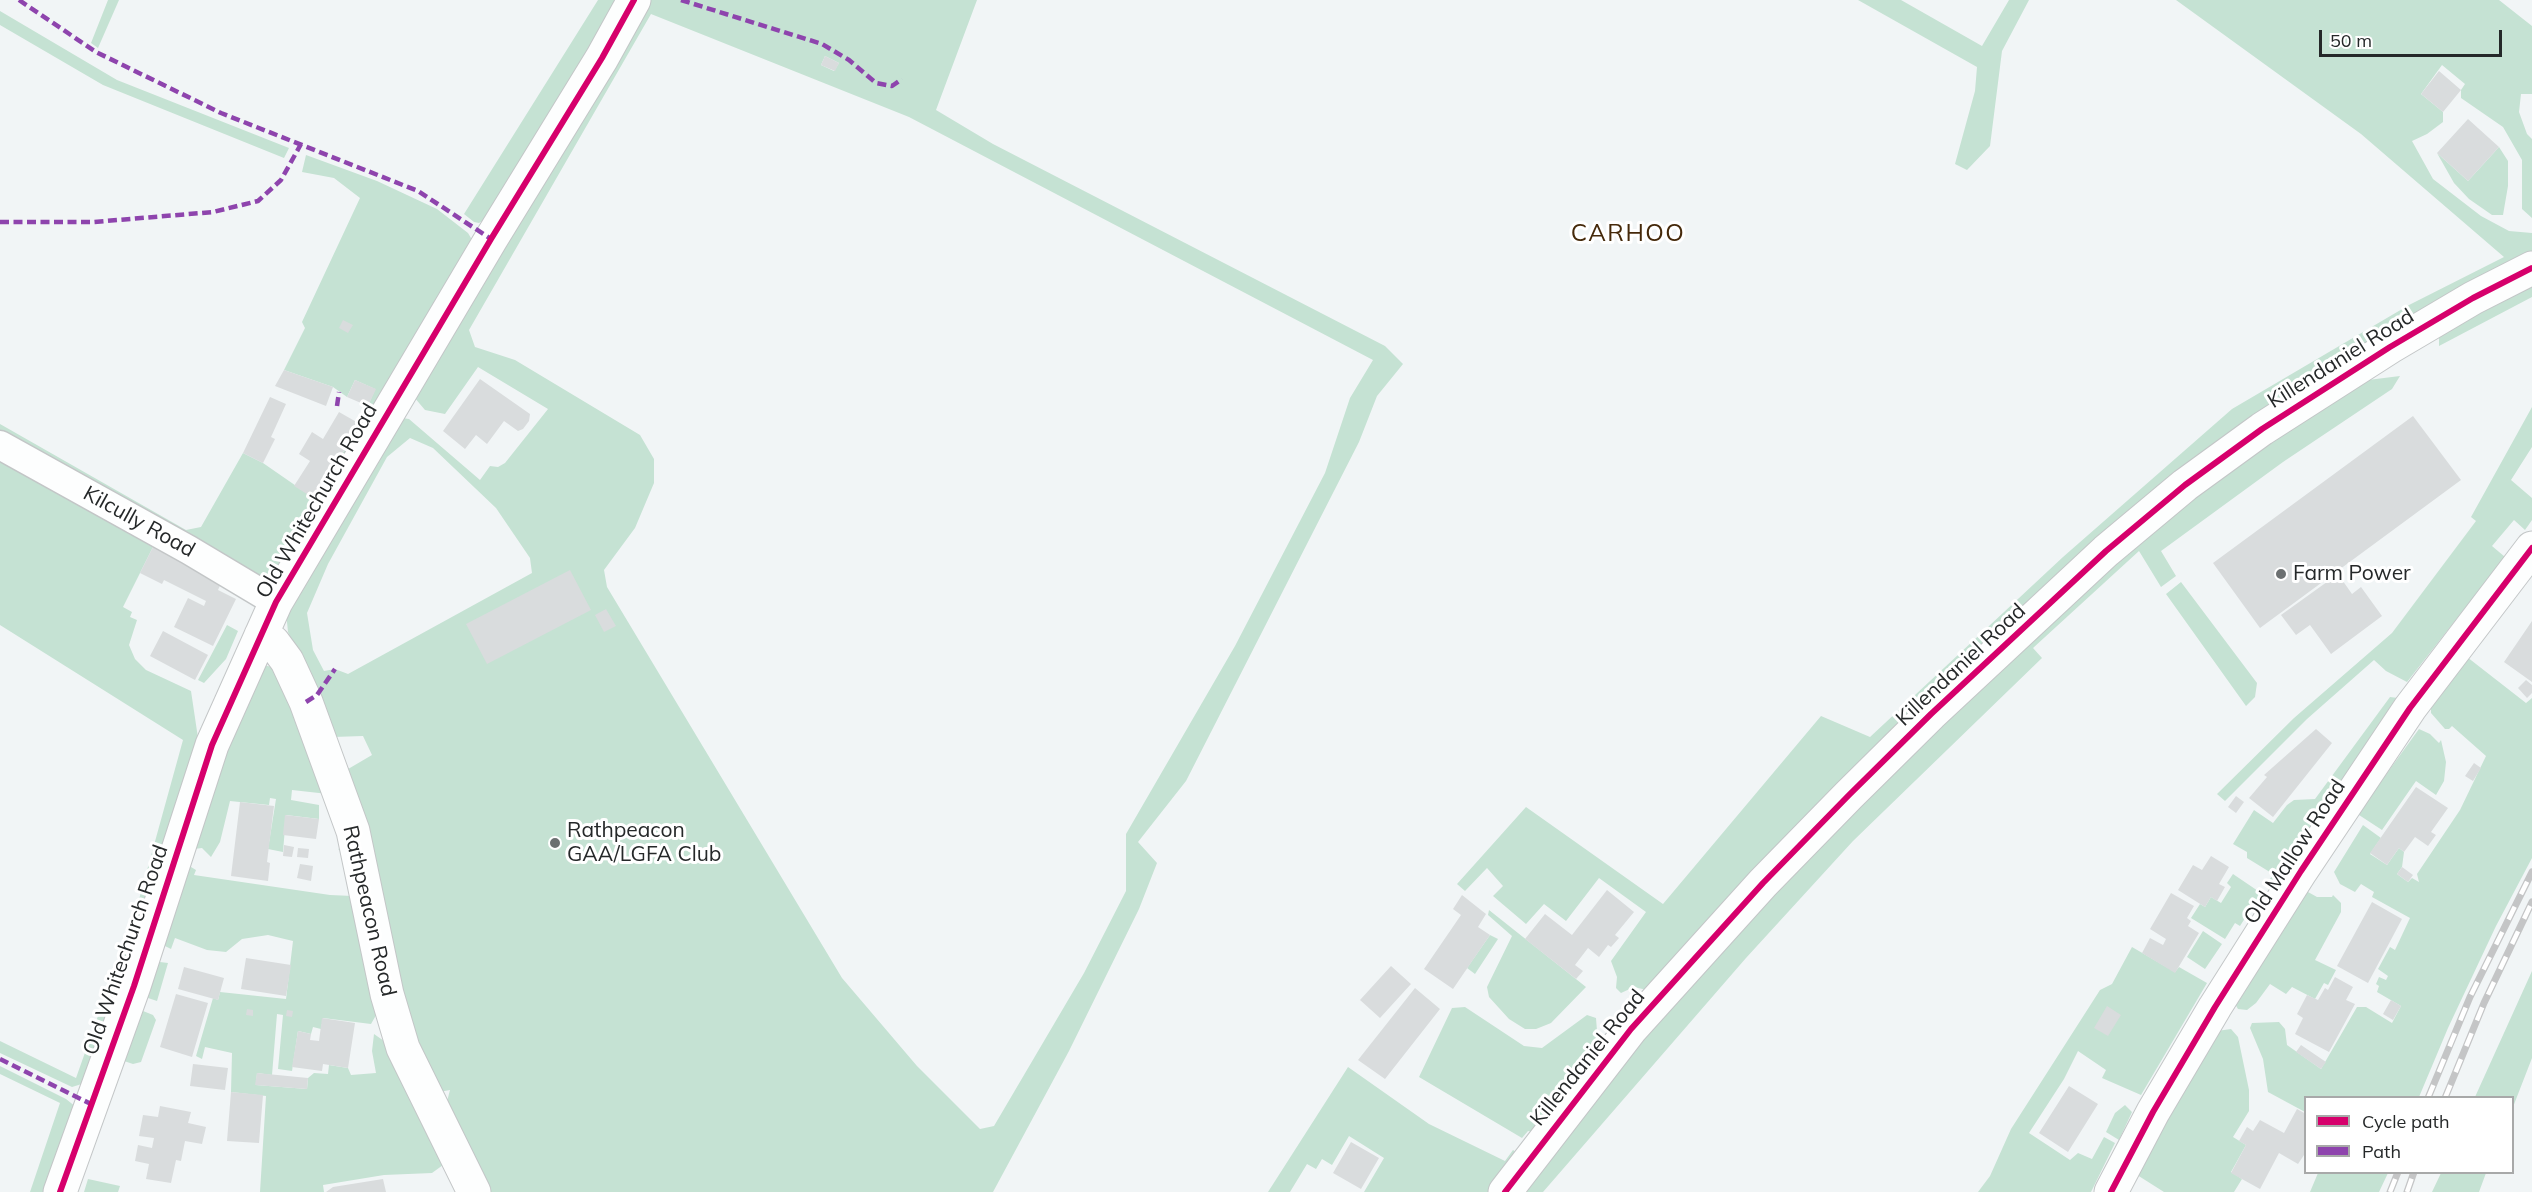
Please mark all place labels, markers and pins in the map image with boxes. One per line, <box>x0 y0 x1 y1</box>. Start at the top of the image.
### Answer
place label: Farm Power <box>2293 561 2411 587</box>
marker: Farm Power <box>2274 567 2288 581</box>
place label: Rathpeacon GAA/LGFA Club <box>567 818 721 868</box>
marker: Rathpeacon GAA/LGFA Club <box>548 836 562 850</box>

